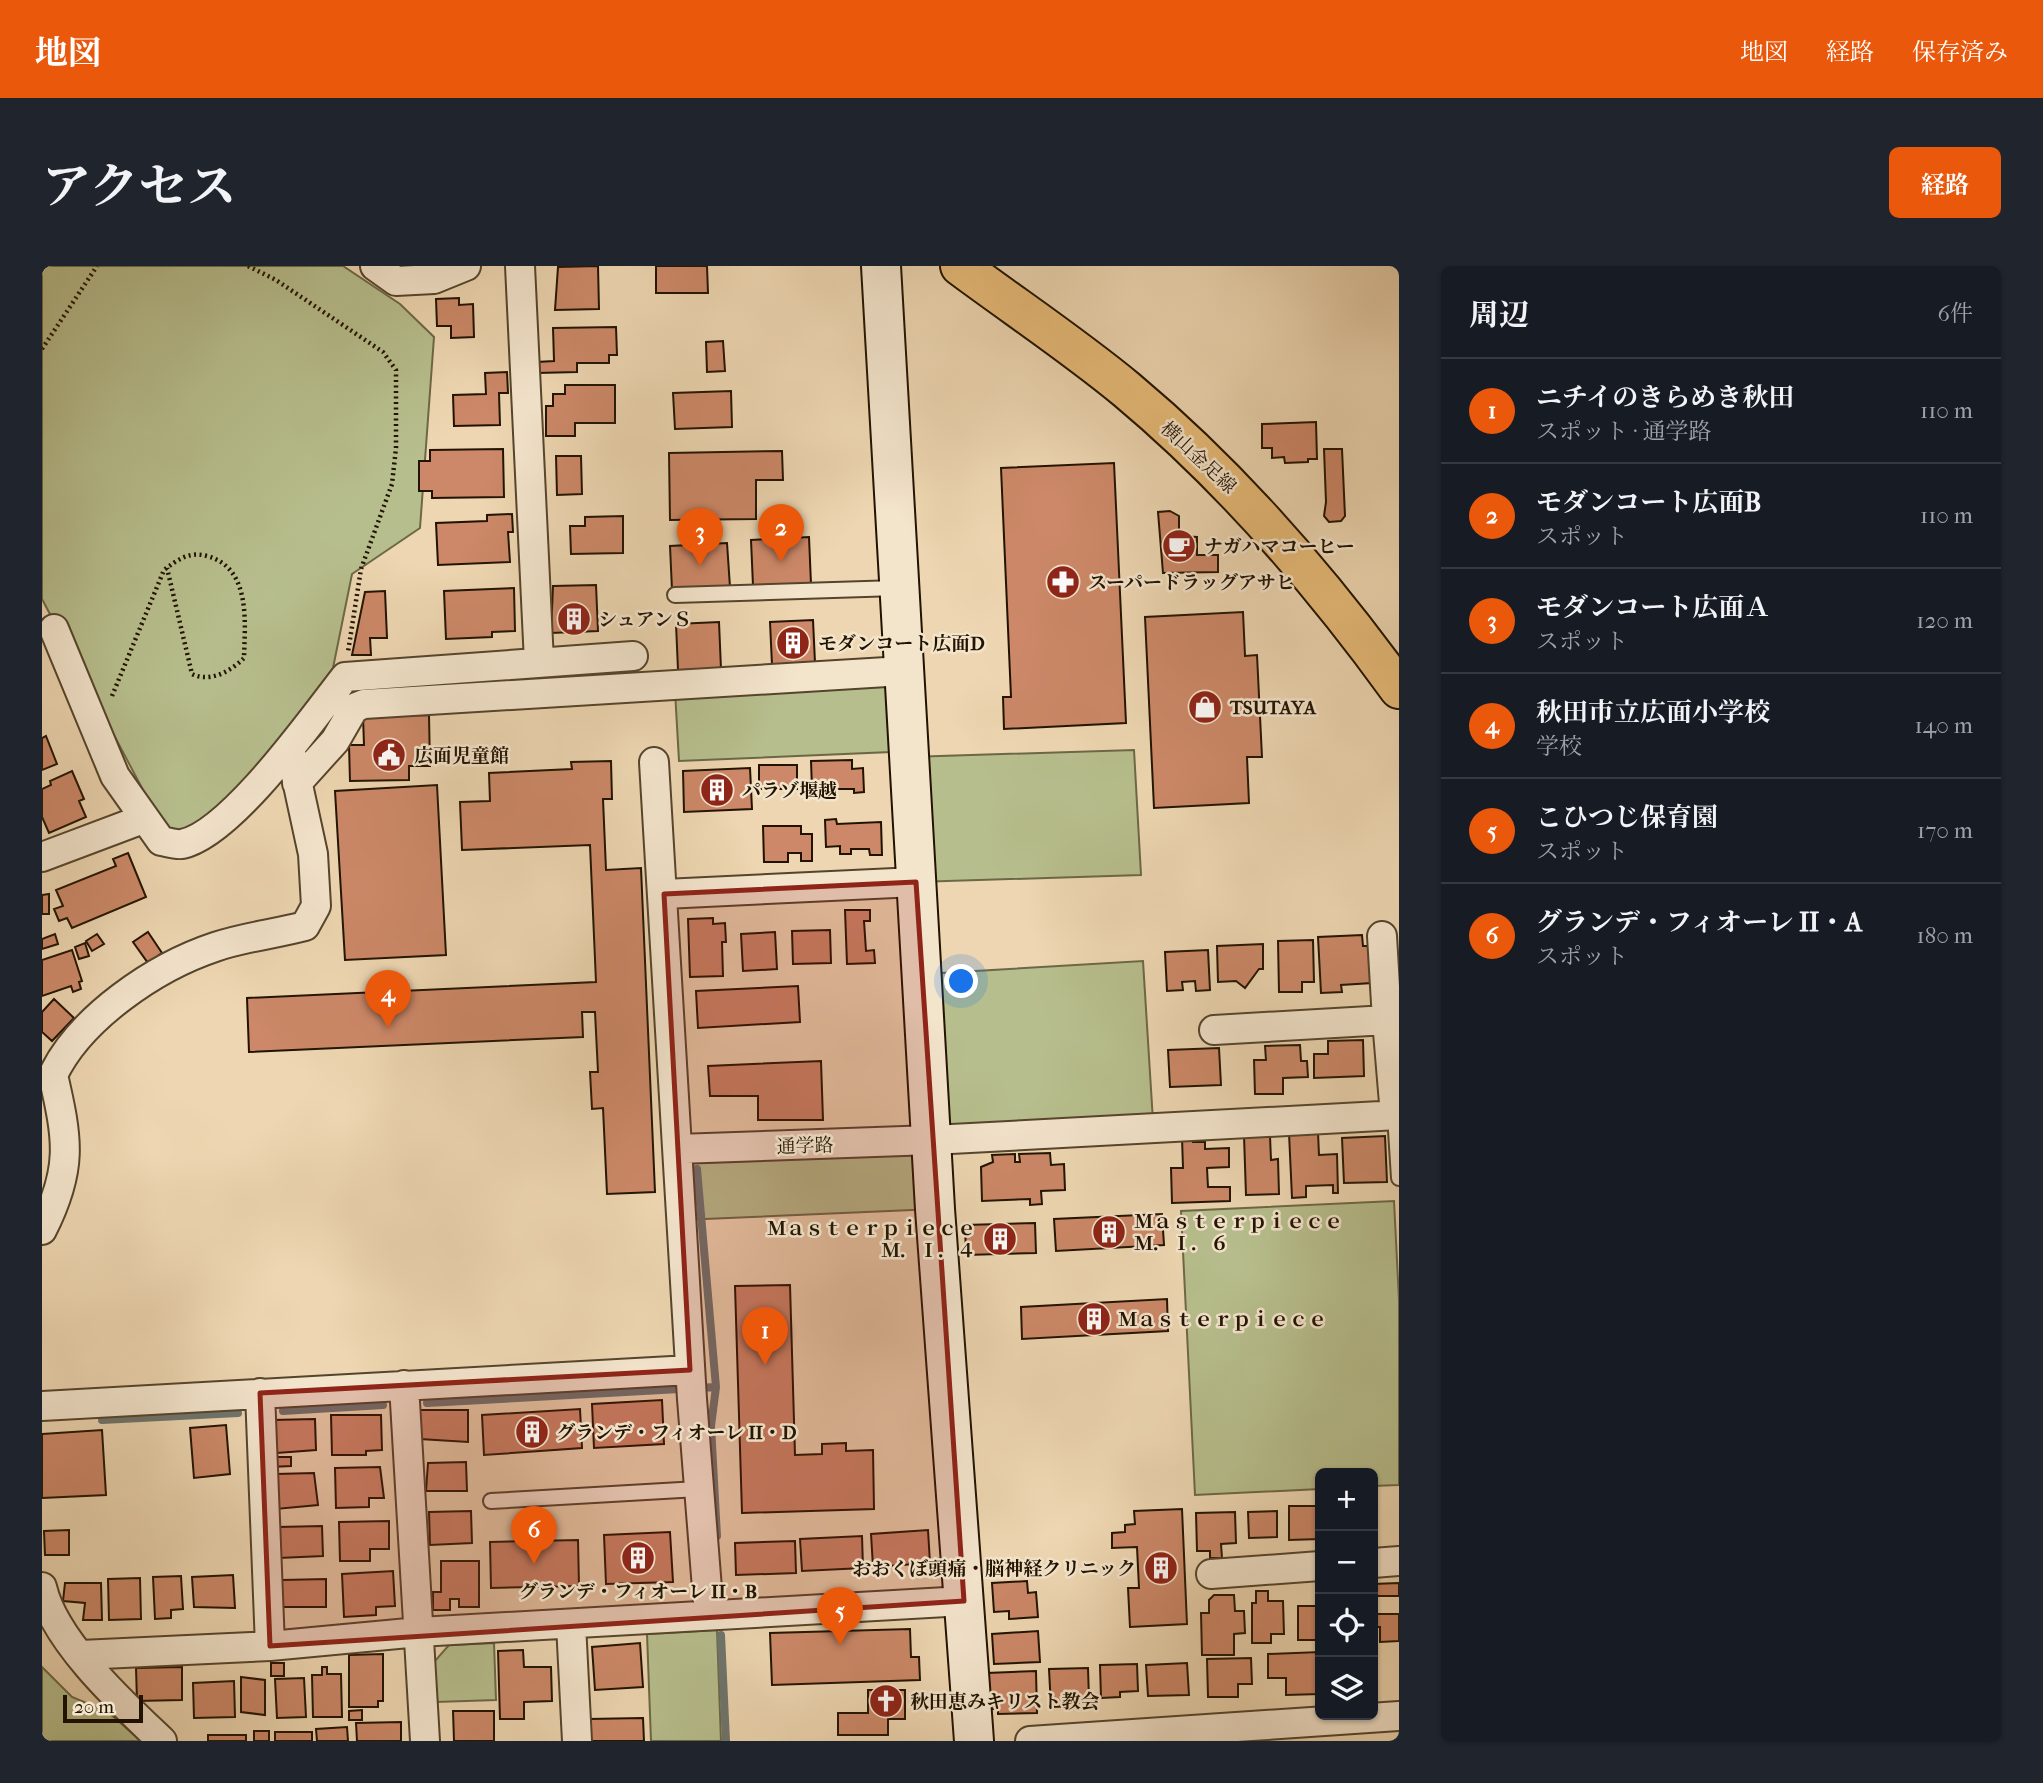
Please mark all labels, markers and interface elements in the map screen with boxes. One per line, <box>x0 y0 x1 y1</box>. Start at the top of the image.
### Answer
text: 地図 <box>35 34 101 73</box>
text: 地図 <box>1740 38 1788 66</box>
text: 経路 <box>1826 38 1874 66</box>
text: 保存済み <box>1912 38 2008 66</box>
button: 経路 <box>1889 147 2001 218</box>
text: アクセス <box>42 158 237 216</box>
text: 周辺 <box>1469 298 1529 333</box>
text: 6件 <box>1938 300 1973 327</box>
text: ニチイのきらめき秋田 <box>1536 382 1794 413</box>
text: 1 <box>1488 397 1496 424</box>
text: 110 m <box>1920 397 1973 424</box>
street label: 横山金足線 <box>1156 417 1241 498</box>
text: スポット · 通学路 <box>1536 418 1712 445</box>
text: モダンコート広面B <box>1536 487 1761 518</box>
text: 2 <box>1486 502 1498 529</box>
text: 110 m <box>1920 502 1973 529</box>
pin: 2 <box>758 504 804 562</box>
pin: 3 <box>677 508 723 566</box>
text: スポット <box>1536 523 1628 550</box>
cafe icon: ナガハマコーヒー <box>1160 527 1198 565</box>
place label: ナガハマコーヒー <box>1204 536 1355 558</box>
pharmacy icon: スーパードラッグアサヒ <box>1044 563 1082 601</box>
place label: スーパードラッグアサヒ <box>1088 572 1295 594</box>
text: モダンコート広面Ａ <box>1536 592 1770 623</box>
building icon: シュアンＳ <box>555 600 593 638</box>
text: 3 <box>1487 607 1497 634</box>
text: 120 m <box>1916 607 1973 634</box>
place label: シュアンＳ <box>598 609 692 631</box>
building icon: モダンコート広面D <box>774 624 812 662</box>
text: スポット <box>1536 628 1628 655</box>
place label: モダンコート広面D <box>818 633 985 655</box>
shop icon: TSUTAYA <box>1186 688 1224 726</box>
place label: TSUTAYA <box>1229 697 1317 719</box>
text: 秋田市立広面小学校 <box>1536 697 1770 728</box>
text: 4 <box>1485 712 1499 739</box>
text: 140 m <box>1914 712 1973 739</box>
text: 学校 <box>1536 733 1582 760</box>
public building icon: 広面児童館 <box>370 736 408 774</box>
place label: 広面児童館 <box>414 745 509 767</box>
building icon: パラゾ堰越 <box>698 771 736 809</box>
place label: パラゾ堰越 <box>742 780 837 802</box>
text: こひつじ保育園 <box>1536 802 1718 833</box>
text: 5 <box>1487 817 1497 844</box>
text: 170 m <box>1917 817 1973 844</box>
text: スポット <box>1536 838 1628 865</box>
text: グランデ・フィオーレ II・A <box>1536 907 1862 938</box>
text: 6 <box>1486 922 1498 949</box>
text: 180 m <box>1916 922 1973 949</box>
text: スポット <box>1536 943 1628 970</box>
your location <box>944 964 978 998</box>
pin: 4 <box>365 970 411 1028</box>
street label: 通学路 <box>776 1134 834 1158</box>
place label: Ｍａｓｔｅｒｐｉｅｃｅ Ｍ．Ｉ．６ <box>1134 1211 1343 1255</box>
building icon: Ｍａｓｔｅｒｐｉｅｃｅ Ｍ．Ｉ．６ <box>1090 1213 1128 1251</box>
place label: Ｍａｓｔｅｒｐｉｅｃｅ Ｍ．Ｉ．４ <box>767 1218 976 1262</box>
building icon: Ｍａｓｔｅｒｐｉｅｃｅ Ｍ．Ｉ．４ <box>981 1220 1019 1258</box>
building icon: Ｍａｓｔｅｒｐｉｅｃｅ <box>1075 1300 1113 1338</box>
pin: 1 <box>742 1307 788 1365</box>
place label: Ｍａｓｔｅｒｐｉｅｃｅ <box>1118 1309 1327 1331</box>
building icon: グランデ・フィオーレ II・D <box>513 1413 551 1451</box>
place label: グランデ・フィオーレ II・D <box>556 1422 797 1444</box>
map controls <box>1315 1468 1378 1720</box>
button: + <box>1315 1468 1378 1531</box>
pin: 6 <box>511 1506 557 1564</box>
button: − <box>1315 1531 1378 1594</box>
building icon: グランデ・フィオーレ II・B <box>619 1539 657 1577</box>
building icon: おおくぼ頭痛・脳神経クリニック <box>1142 1549 1180 1587</box>
place label: おおくぼ頭痛・脳神経クリニック <box>852 1558 1136 1580</box>
place label: グランデ・フィオーレ II・B <box>519 1581 757 1603</box>
pin: 5 <box>817 1587 863 1645</box>
button: locate <box>1315 1594 1378 1657</box>
button: layers <box>1315 1657 1378 1720</box>
church icon: 秋田恵みキリスト教会 <box>867 1682 905 1720</box>
place label: 秋田恵みキリスト教会 <box>910 1691 1100 1713</box>
scale bar <box>63 1692 144 1724</box>
text: 20 m <box>74 1696 114 1718</box>

